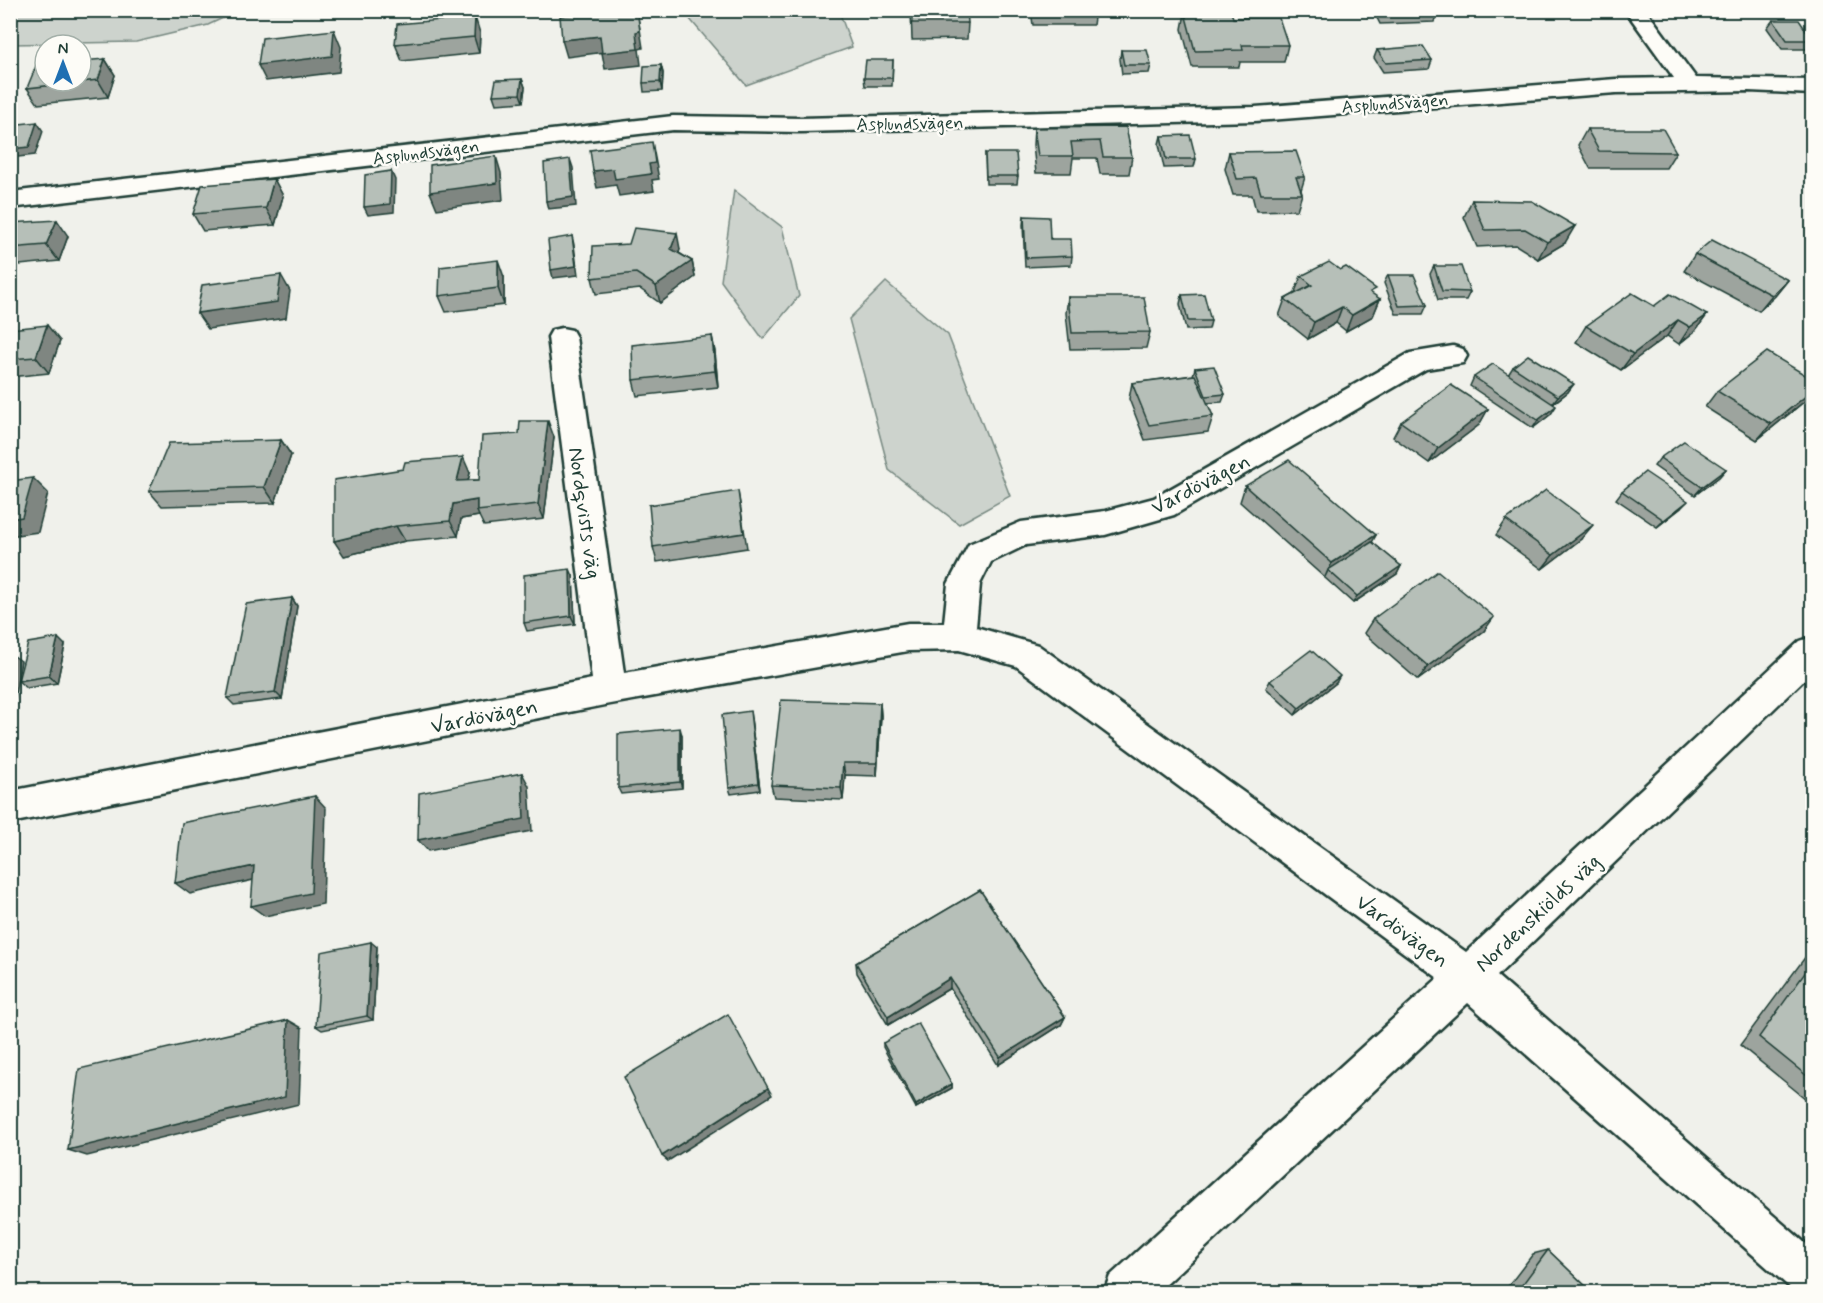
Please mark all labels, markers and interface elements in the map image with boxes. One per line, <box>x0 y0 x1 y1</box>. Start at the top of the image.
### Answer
north arrow <box>33 33 93 93</box>
text: N <box>58 39 68 60</box>
street label: Asplundsvägen <box>1341 88 1449 120</box>
street label: Asplundsvägen <box>856 111 964 137</box>
street label: Asplundsvägen <box>371 135 481 171</box>
street label: Nordqvists väg <box>560 445 607 581</box>
street label: Vardövägen <box>1146 448 1256 523</box>
street label: Vardövägen <box>429 693 540 742</box>
street label: Nordenskiölds väg <box>1470 848 1608 980</box>
street label: Vardövägen <box>1349 888 1454 976</box>

